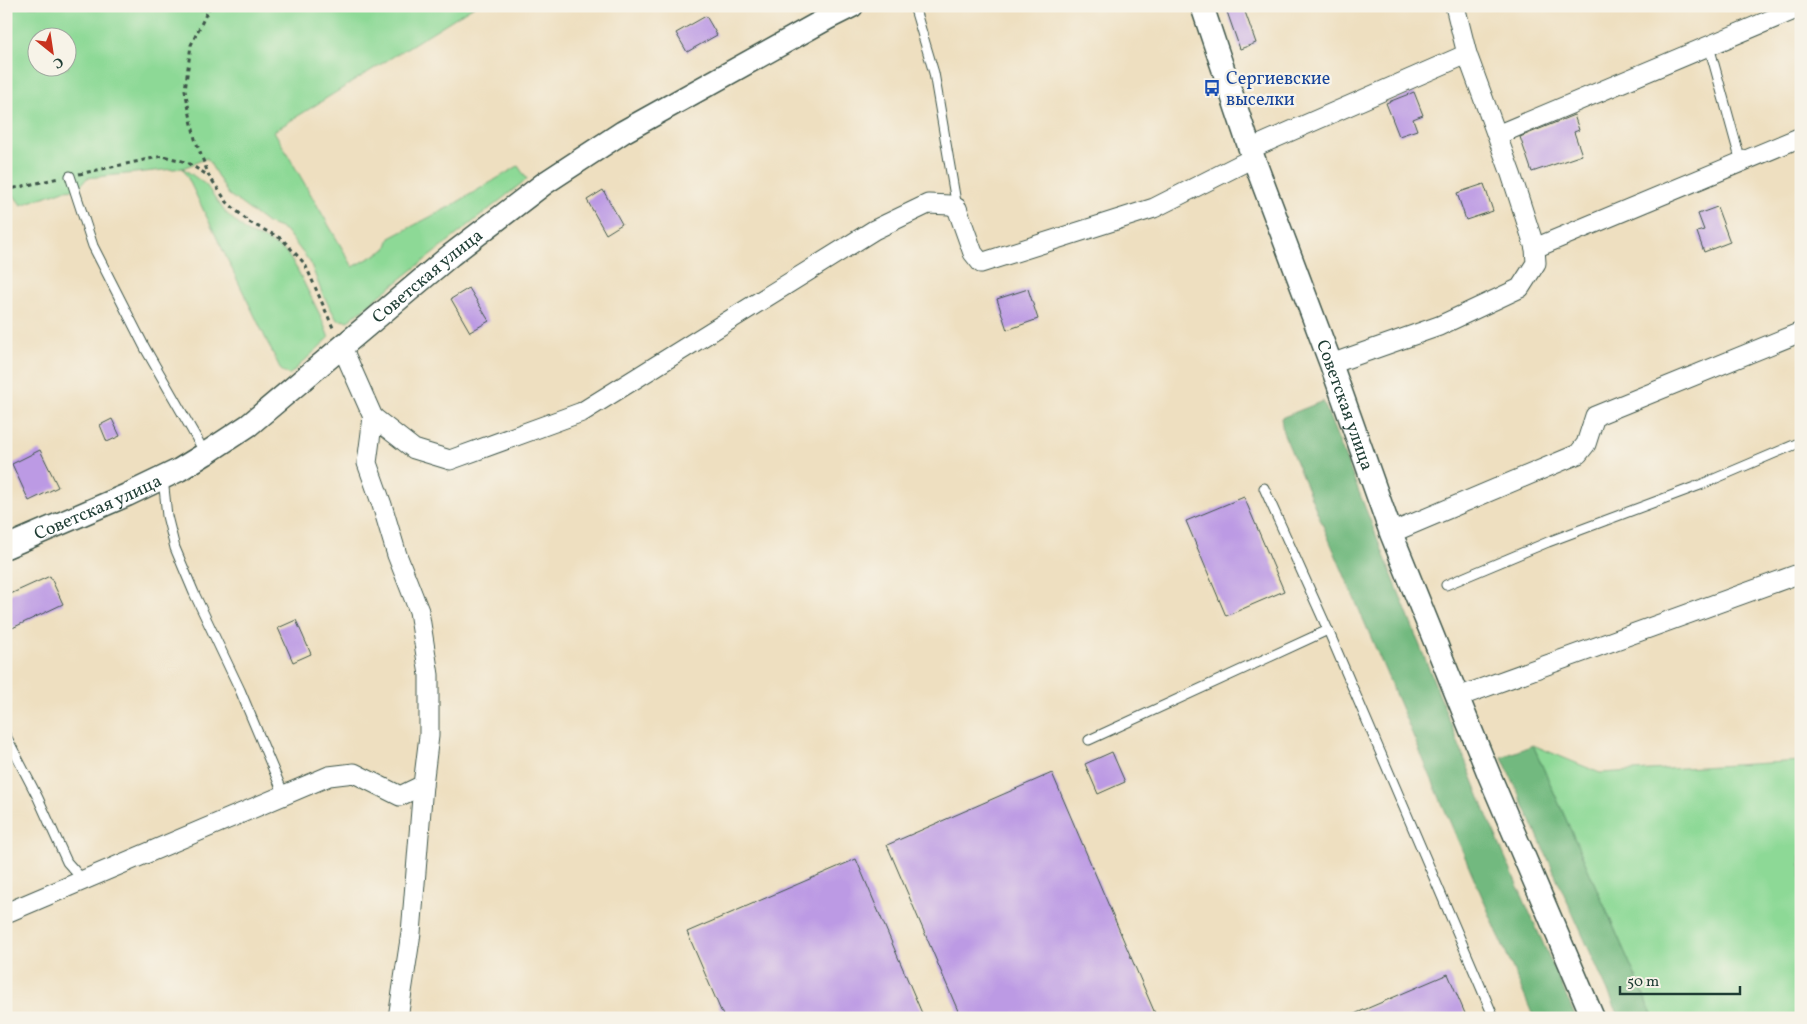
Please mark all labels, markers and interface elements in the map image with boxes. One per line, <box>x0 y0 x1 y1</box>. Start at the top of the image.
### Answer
north arrow <box>28 28 78 78</box>
text: С <box>49 51 66 72</box>
place label: Сергиевские выселки <box>1226 67 1330 113</box>
bus stop icon: Сергиевские выселки <box>1202 78 1222 98</box>
street label: Советская улица <box>367 224 489 330</box>
street label: Советская улица <box>1309 337 1379 474</box>
street label: Советская улица <box>31 469 166 547</box>
scale bar <box>1620 964 1740 996</box>
text: 50 m <box>1627 972 1659 993</box>

